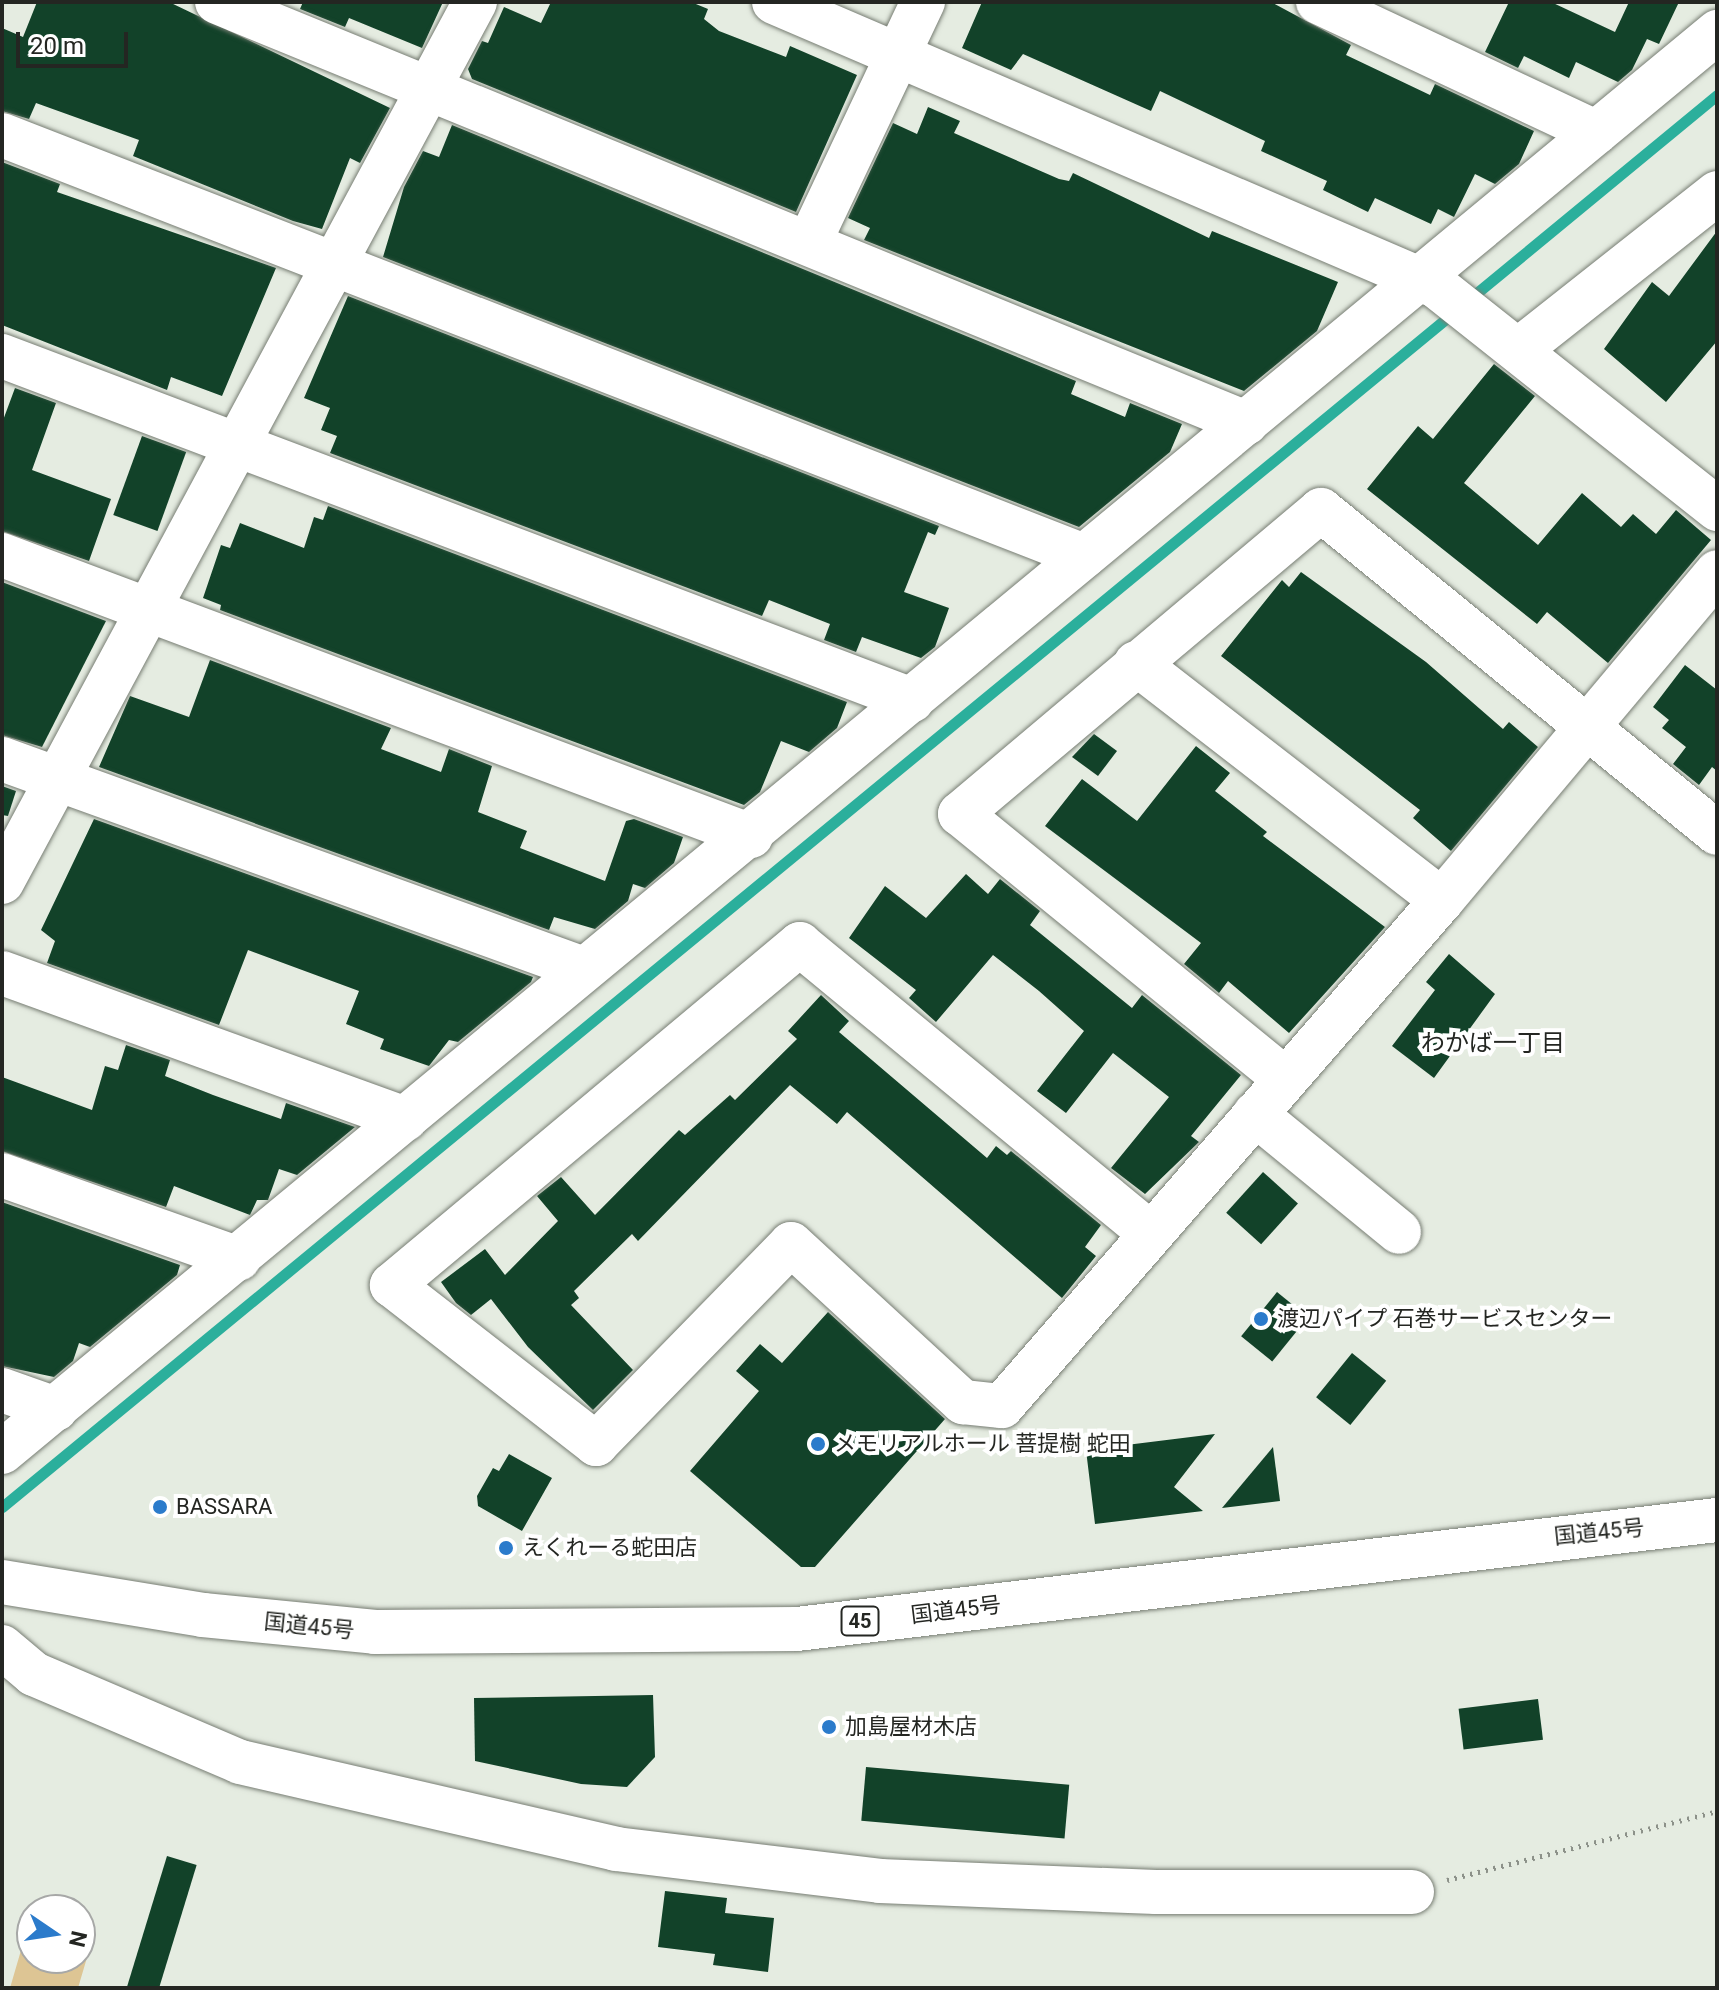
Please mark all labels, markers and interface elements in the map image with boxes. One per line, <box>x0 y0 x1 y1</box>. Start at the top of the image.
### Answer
scale bar <box>20 16 132 66</box>
text: 20 m <box>30 32 84 60</box>
district label: わかば一丁目 <box>1421 1030 1565 1058</box>
place label: 渡辺パイプ 石巻サービスセンター <box>1277 1306 1612 1332</box>
marker: 渡辺パイプ 石巻サービスセンター <box>1252 1310 1270 1328</box>
place label: メモリアルホール 菩提樹 蛇田 <box>834 1431 1131 1457</box>
marker: メモリアルホール 菩提樹 蛇田 <box>809 1435 827 1453</box>
place label: BASSARA <box>176 1494 272 1520</box>
marker: BASSARA <box>151 1498 169 1516</box>
street label: 国道45号 <box>1553 1514 1645 1550</box>
place label: えくれーる蛇田店 <box>522 1535 698 1561</box>
marker: えくれーる蛇田店 <box>497 1539 515 1557</box>
street label: 国道45号 <box>909 1591 1003 1629</box>
road number: 45 <box>840 1605 880 1637</box>
street label: 国道45号 <box>263 1608 355 1644</box>
place label: 加島屋材木店 <box>845 1714 977 1740</box>
marker: 加島屋材木店 <box>820 1718 838 1736</box>
north arrow <box>16 1894 96 1974</box>
text: N <box>64 1929 92 1949</box>

